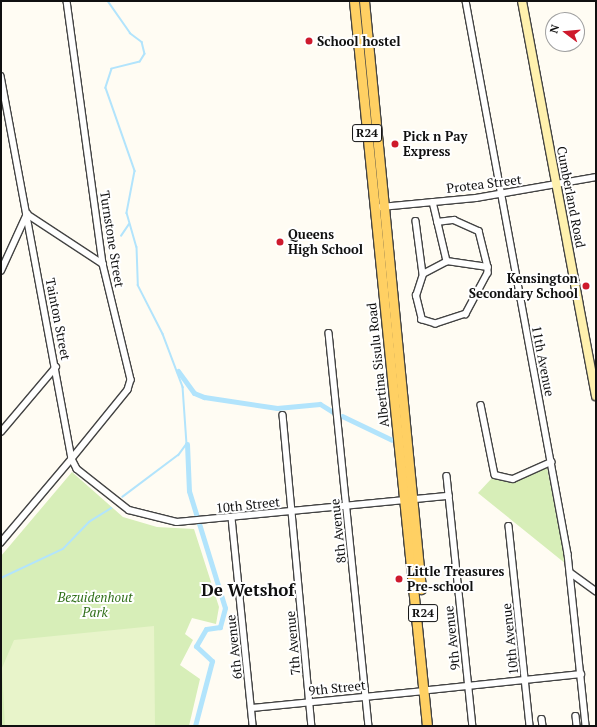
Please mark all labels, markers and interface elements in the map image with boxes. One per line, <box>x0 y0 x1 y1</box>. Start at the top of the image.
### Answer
north arrow <box>545 12 585 52</box>
text: N <box>547 23 562 35</box>
place label: School hostel <box>317 33 401 49</box>
marker: School hostel <box>304 36 314 46</box>
road number: R24 <box>352 123 382 143</box>
place label: Pick n Pay Express <box>403 129 467 160</box>
marker: Pick n Pay Express <box>390 139 400 149</box>
street label: Cumberland Road <box>553 145 589 249</box>
street label: Protea Street <box>446 172 522 196</box>
street label: Turnstone Street <box>97 190 127 288</box>
place label: Queens High School <box>288 227 363 258</box>
marker: Queens High School <box>275 237 285 247</box>
place label: Kensington Secondary School <box>469 271 578 302</box>
street label: Tainton Street <box>42 277 74 361</box>
marker: Kensington Secondary School <box>581 281 591 291</box>
street label: Albertina Sisulu Road <box>364 302 392 428</box>
street label: 11th Avenue <box>528 324 558 398</box>
street label: 10th Street <box>215 494 281 516</box>
street label: 8th Avenue <box>327 498 349 564</box>
place label: Little Treasures Pre-school <box>407 564 504 595</box>
marker: Little Treasures Pre-school <box>394 574 404 584</box>
district label: De Wetshof <box>201 580 295 600</box>
park label: Bezuidenhout Park <box>57 590 133 621</box>
street label: 10th Avenue <box>498 602 522 676</box>
road number: R24 <box>408 603 438 623</box>
street label: 9th Avenue <box>441 605 463 671</box>
street label: 7th Avenue <box>282 610 304 676</box>
street label: 6th Avenue <box>223 614 245 680</box>
street label: 9th Street <box>308 677 366 699</box>

